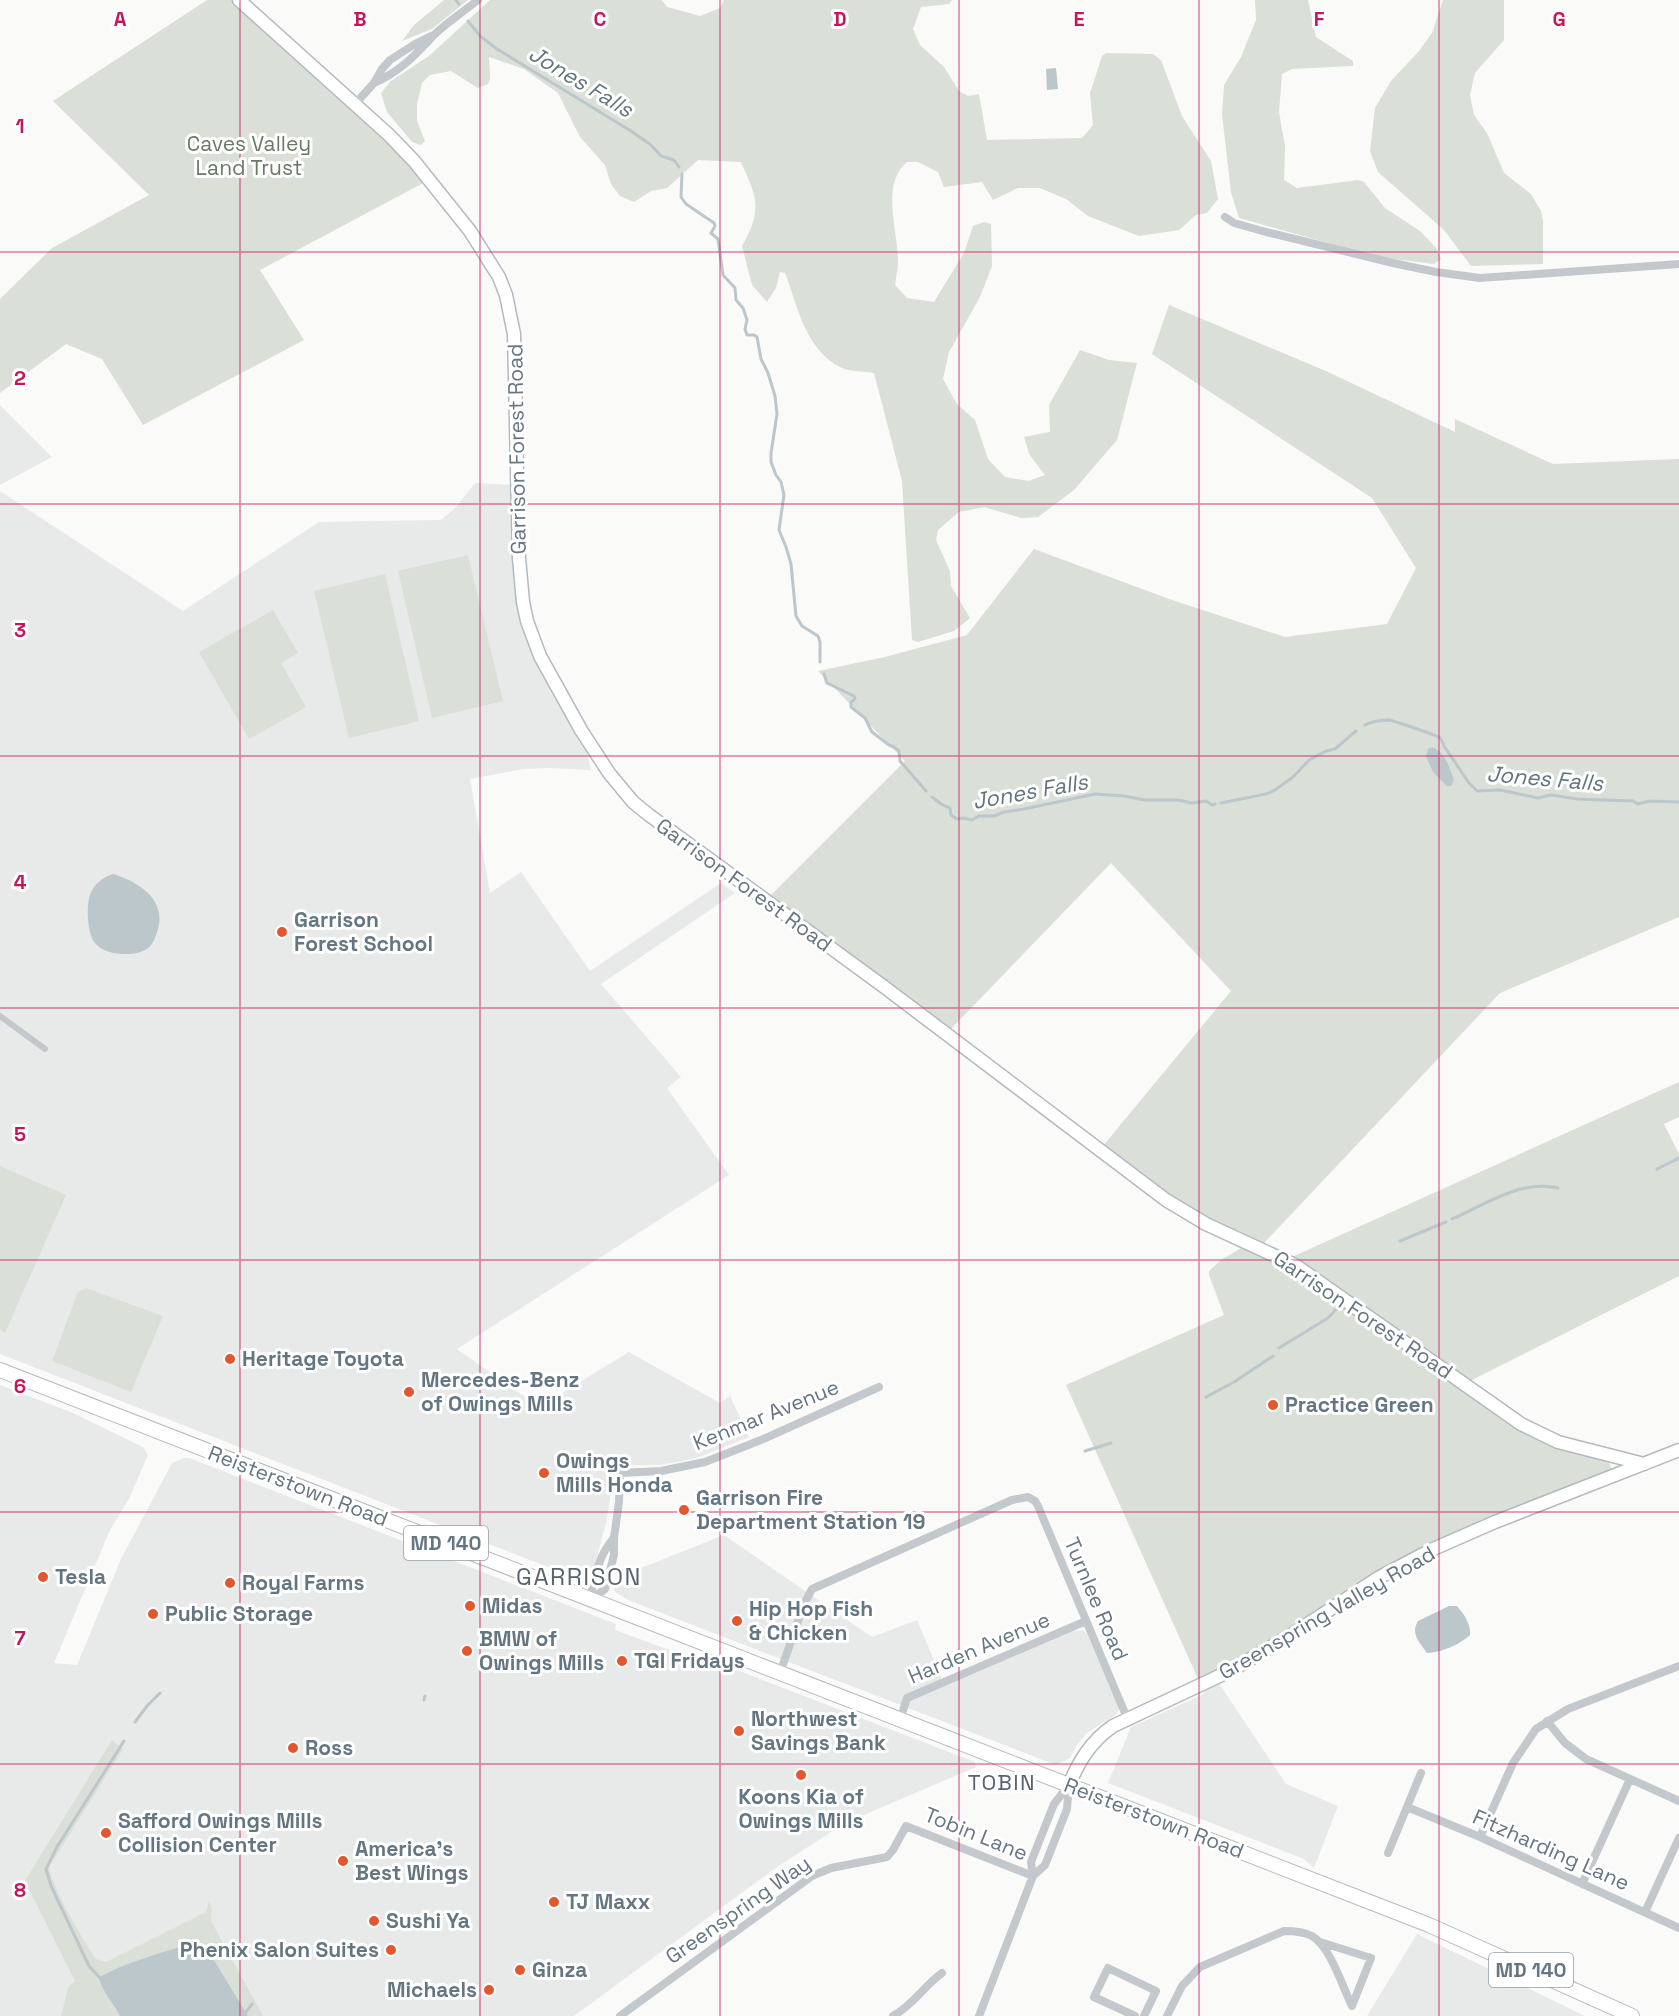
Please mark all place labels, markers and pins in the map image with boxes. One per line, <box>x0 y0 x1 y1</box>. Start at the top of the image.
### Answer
place label: Garrison Forest School <box>294 906 433 957</box>
marker: Garrison Forest School <box>275 925 289 939</box>
place label: Heritage Toyota <box>242 1345 404 1372</box>
marker: Heritage Toyota <box>223 1352 237 1366</box>
place label: Mercedes-Benz of Owings Mills <box>421 1366 579 1417</box>
marker: Mercedes-Benz of Owings Mills <box>402 1385 416 1399</box>
place label: Practice Green <box>1285 1391 1434 1418</box>
marker: Practice Green <box>1266 1398 1280 1412</box>
place label: Owings Mills Honda <box>556 1447 673 1498</box>
marker: Owings Mills Honda <box>537 1466 551 1480</box>
place label: Garrison Fire Department Station 19 <box>696 1484 926 1535</box>
marker: Garrison Fire Department Station 19 <box>677 1503 691 1517</box>
place label: Tesla <box>55 1563 106 1590</box>
place label: Royal Farms <box>242 1569 365 1596</box>
marker: Tesla <box>36 1570 50 1584</box>
marker: Royal Farms <box>223 1576 237 1590</box>
place label: Midas <box>482 1592 543 1619</box>
place label: Hip Hop Fish & Chicken <box>749 1595 873 1646</box>
marker: Midas <box>463 1599 477 1613</box>
place label: Public Storage <box>165 1600 313 1627</box>
marker: Public Storage <box>146 1607 160 1621</box>
marker: Hip Hop Fish & Chicken <box>730 1614 744 1628</box>
place label: BMW of Owings Mills <box>479 1625 604 1676</box>
marker: BMW of Owings Mills <box>460 1644 474 1658</box>
place label: TGI Fridays <box>634 1647 745 1674</box>
marker: TGI Fridays <box>615 1654 629 1668</box>
place label: Northwest Savings Bank <box>751 1705 886 1756</box>
marker: Northwest Savings Bank <box>732 1724 746 1738</box>
place label: Ross <box>305 1734 353 1761</box>
marker: Ross <box>286 1741 300 1755</box>
marker: Koons Kia of Owings Mills <box>794 1768 808 1782</box>
place label: Koons Kia of Owings Mills <box>738 1783 864 1834</box>
place label: Safford Owings Mills Collision Center <box>118 1807 323 1858</box>
marker: Safford Owings Mills Collision Center <box>99 1826 113 1840</box>
place label: America's Best Wings <box>355 1835 468 1886</box>
marker: America's Best Wings <box>336 1854 350 1868</box>
place label: TJ Maxx <box>566 1888 650 1915</box>
marker: TJ Maxx <box>547 1895 561 1909</box>
place label: Sushi Ya <box>386 1907 470 1934</box>
marker: Sushi Ya <box>367 1914 381 1928</box>
place label: Phenix Salon Suites <box>180 1936 379 1963</box>
marker: Phenix Salon Suites <box>384 1943 398 1957</box>
place label: Ginza <box>532 1956 587 1983</box>
marker: Ginza <box>513 1963 527 1977</box>
place label: Michaels <box>387 1976 477 2003</box>
marker: Michaels <box>482 1983 496 1997</box>

